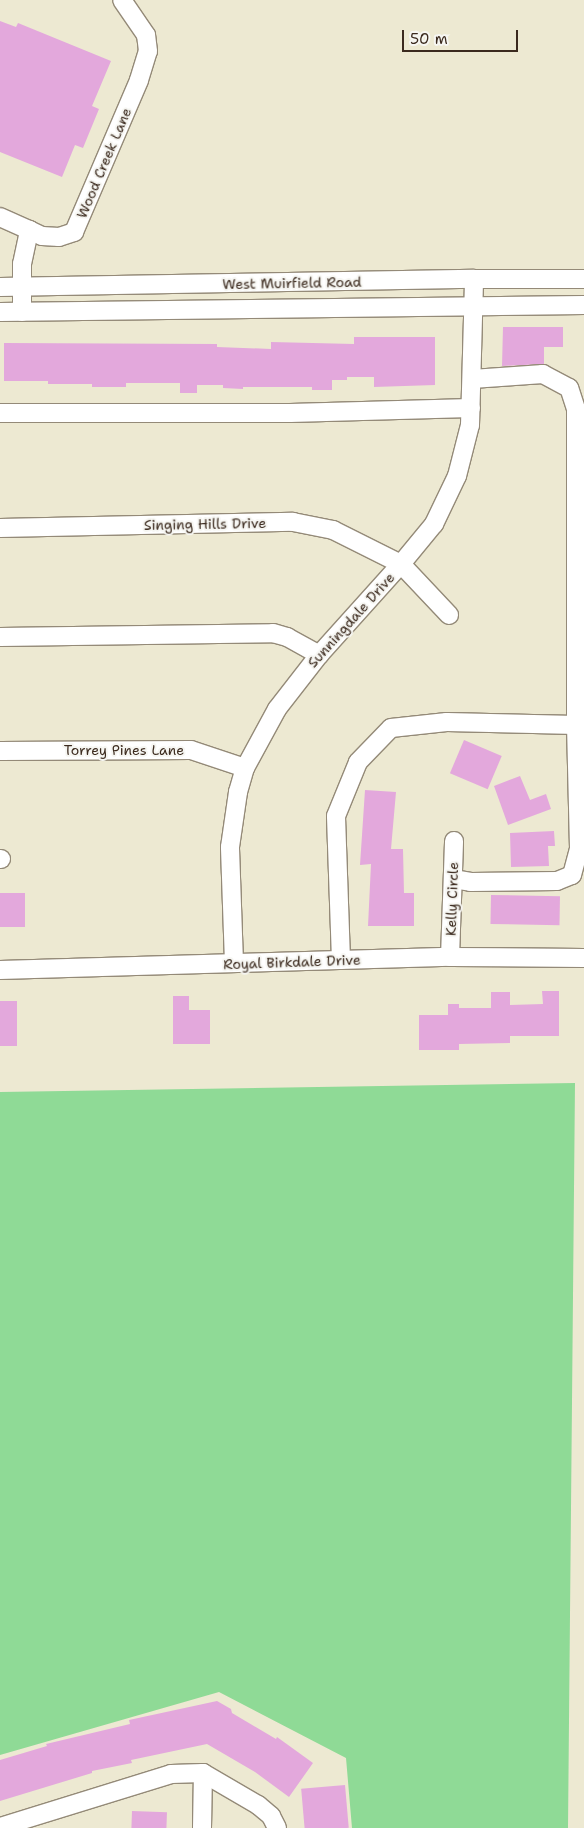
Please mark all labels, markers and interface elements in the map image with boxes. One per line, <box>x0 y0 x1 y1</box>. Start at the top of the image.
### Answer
scale bar <box>404 20 520 52</box>
text: 50 m <box>410 29 448 49</box>
street label: Wood Creek Lane <box>73 105 135 221</box>
street label: West Muirfield Road <box>222 273 362 293</box>
street label: Singing Hills Drive <box>144 515 266 533</box>
street label: Sunningdale Drive <box>304 569 398 671</box>
street label: Torrey Pines Lane <box>64 742 184 758</box>
street label: Kelly Circle <box>442 862 462 936</box>
street label: Royal Birkdale Drive <box>223 951 361 973</box>

